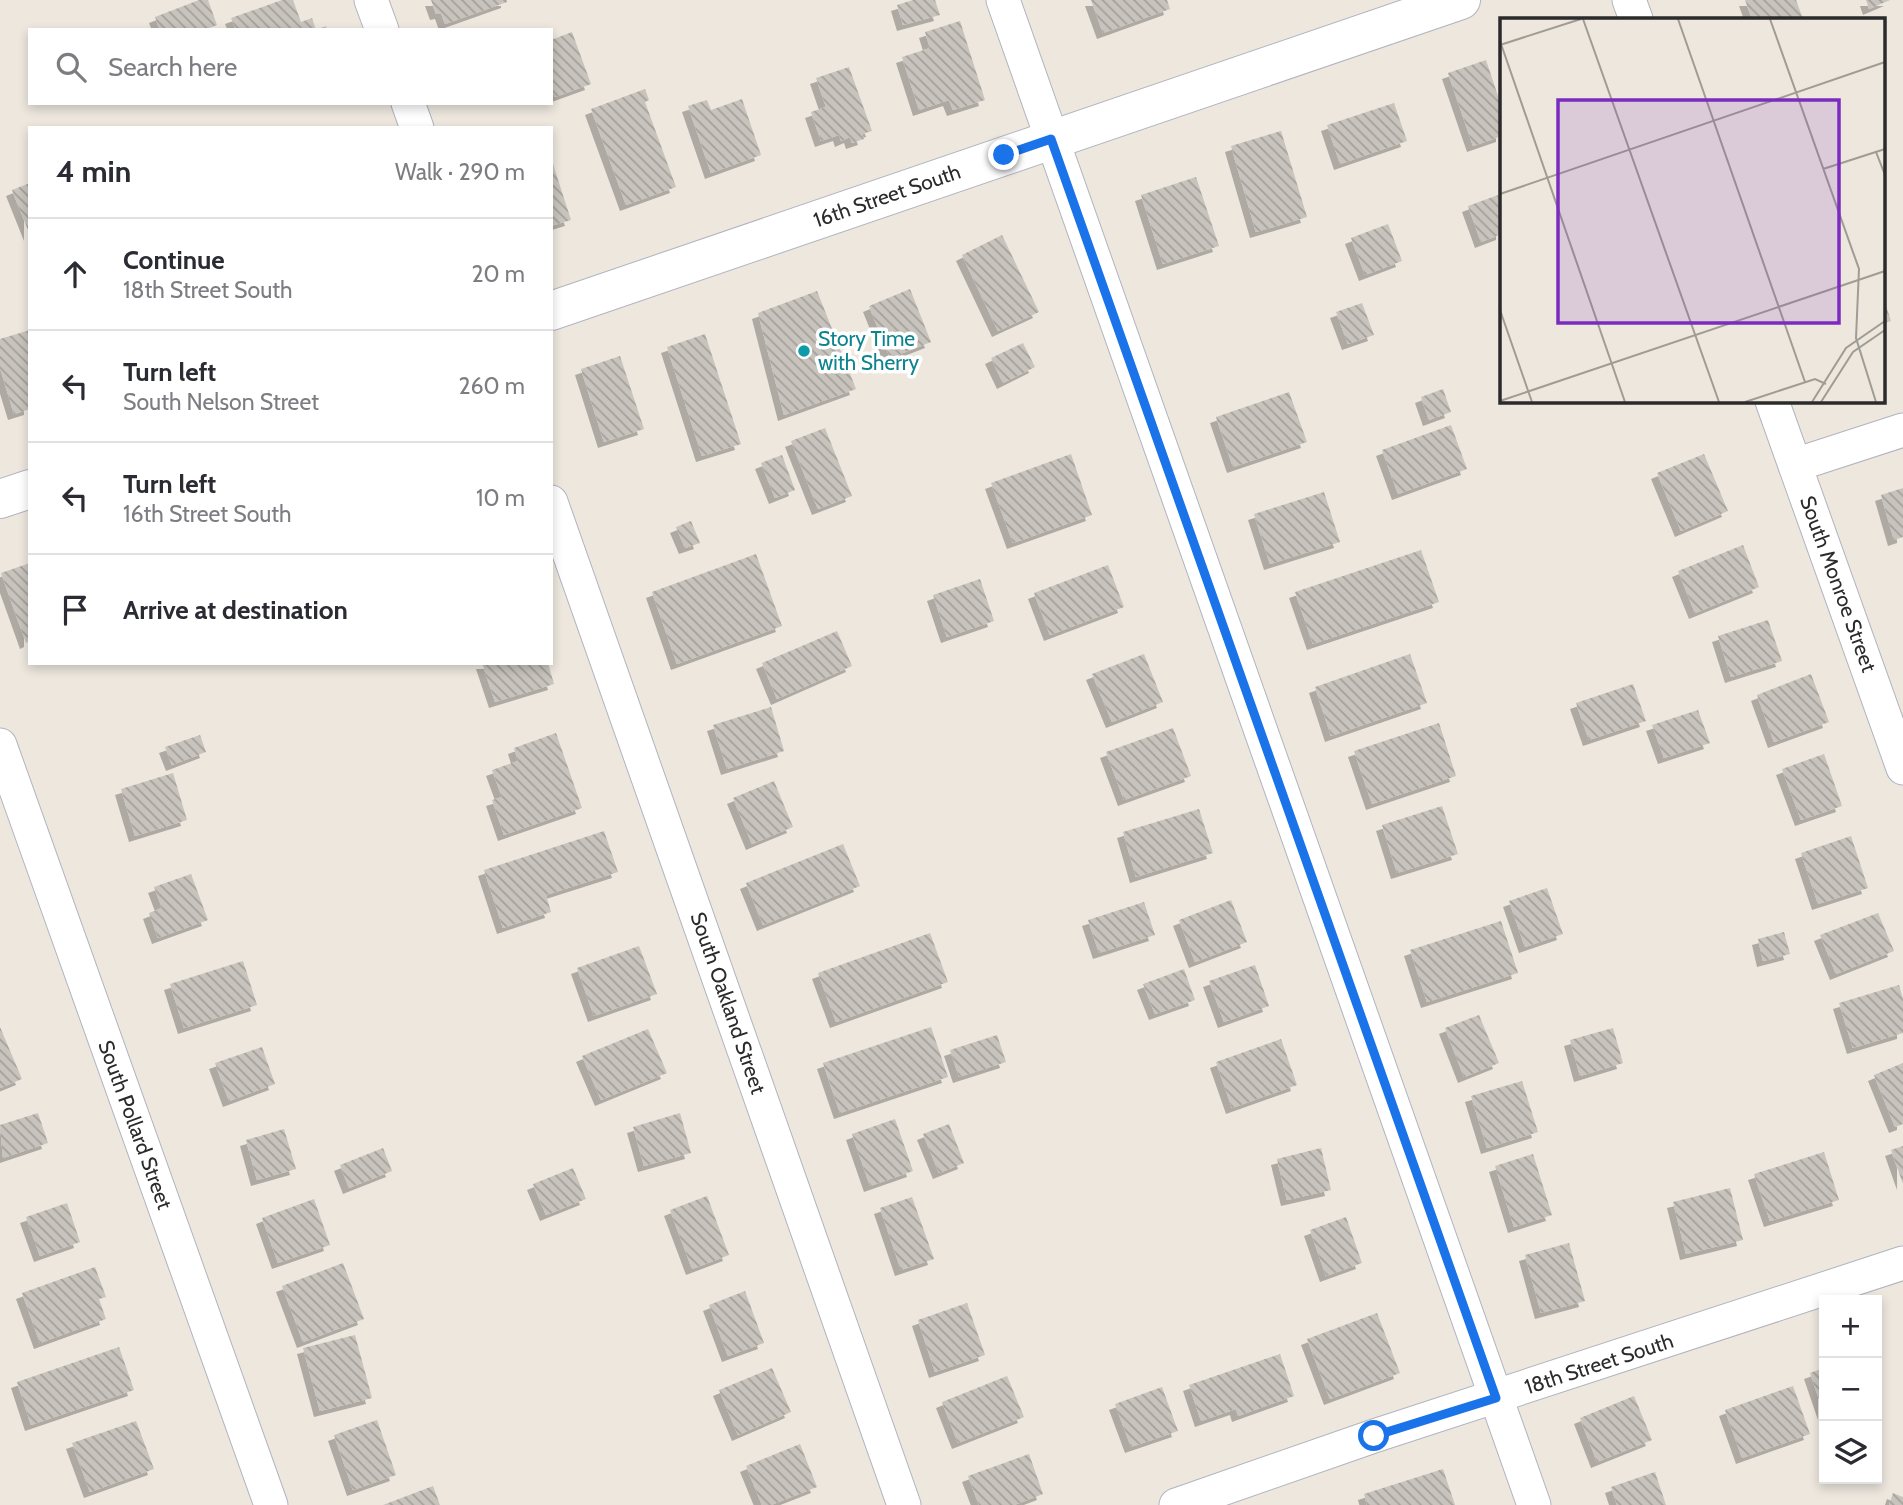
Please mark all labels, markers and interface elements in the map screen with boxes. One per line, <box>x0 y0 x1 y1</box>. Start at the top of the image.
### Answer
inset map <box>1500 18 1885 402</box>
search box <box>28 28 553 105</box>
icon: search <box>52 48 90 86</box>
text: Search here <box>108 51 237 83</box>
route end <box>988 139 1019 170</box>
text: 4 min <box>56 153 131 190</box>
text: Walk · 290 m <box>395 158 525 186</box>
street label: 16th Street South <box>810 159 964 232</box>
text: Continue <box>123 244 225 276</box>
icon: ahead <box>56 255 94 293</box>
text: 20 m <box>472 260 525 288</box>
text: 18th Street South <box>123 276 292 304</box>
place label: Story Time with Sherry <box>818 326 919 375</box>
marker: Story Time with Sherry <box>796 343 812 359</box>
text: Turn left <box>123 356 216 388</box>
icon: left <box>56 367 94 405</box>
text: 260 m <box>458 372 525 400</box>
text: South Nelson Street <box>123 388 319 416</box>
text: Turn left <box>123 468 216 500</box>
icon: left <box>56 479 94 517</box>
text: 10 m <box>476 484 525 512</box>
street label: South Monroe Street <box>1795 492 1882 675</box>
text: 16th Street South <box>123 500 292 528</box>
icon: arrive <box>56 591 94 629</box>
text: Arrive at destination <box>123 594 348 626</box>
street label: South Oakland Street <box>686 909 771 1097</box>
street label: South Pollard Street <box>93 1037 178 1213</box>
map controls <box>1819 1295 1882 1484</box>
button: + <box>1819 1295 1882 1358</box>
street label: 18th Street South <box>1521 1328 1676 1399</box>
button: − <box>1819 1358 1882 1421</box>
route start <box>1358 1420 1389 1451</box>
button: layers <box>1819 1421 1882 1484</box>

